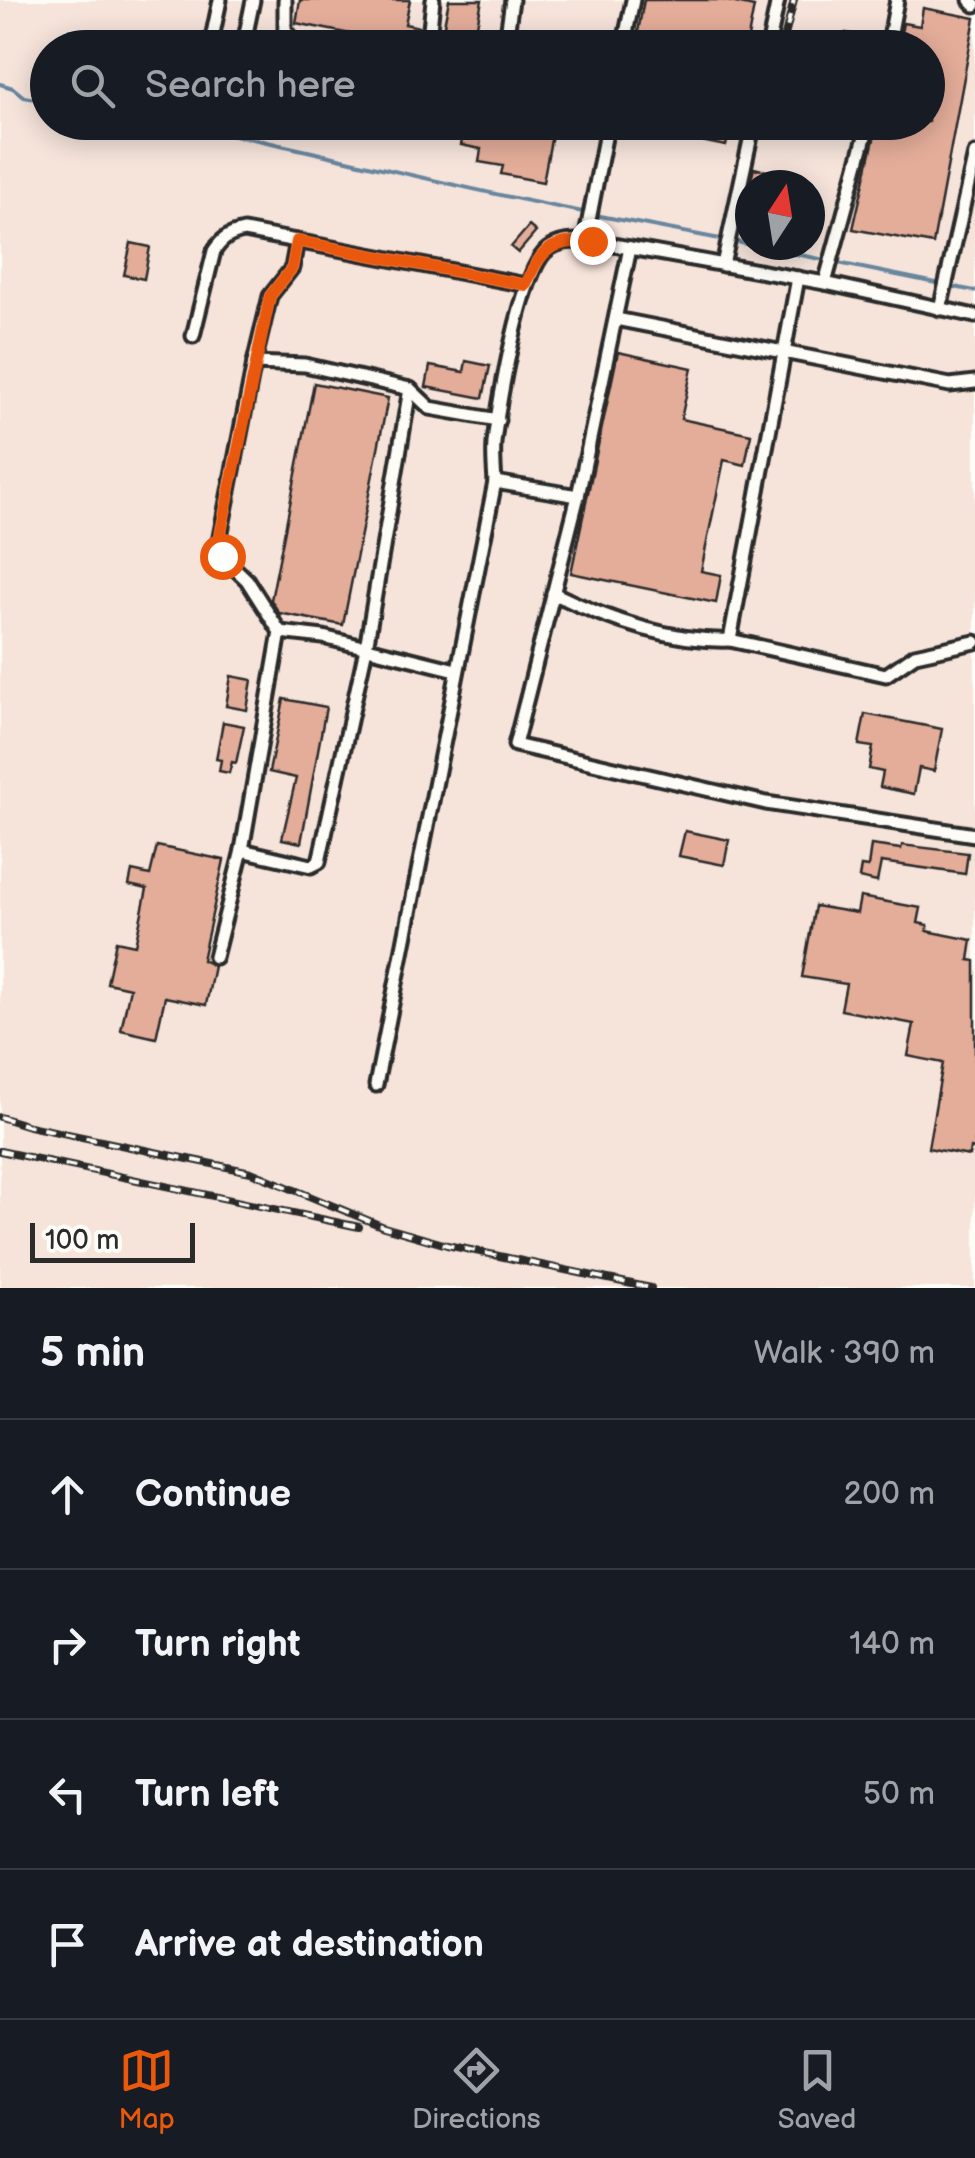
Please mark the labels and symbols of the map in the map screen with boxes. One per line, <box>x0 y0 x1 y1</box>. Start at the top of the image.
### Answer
north arrow <box>735 170 825 260</box>
route end <box>570 219 616 265</box>
route start <box>200 534 246 580</box>
scale bar <box>30 1218 195 1262</box>

